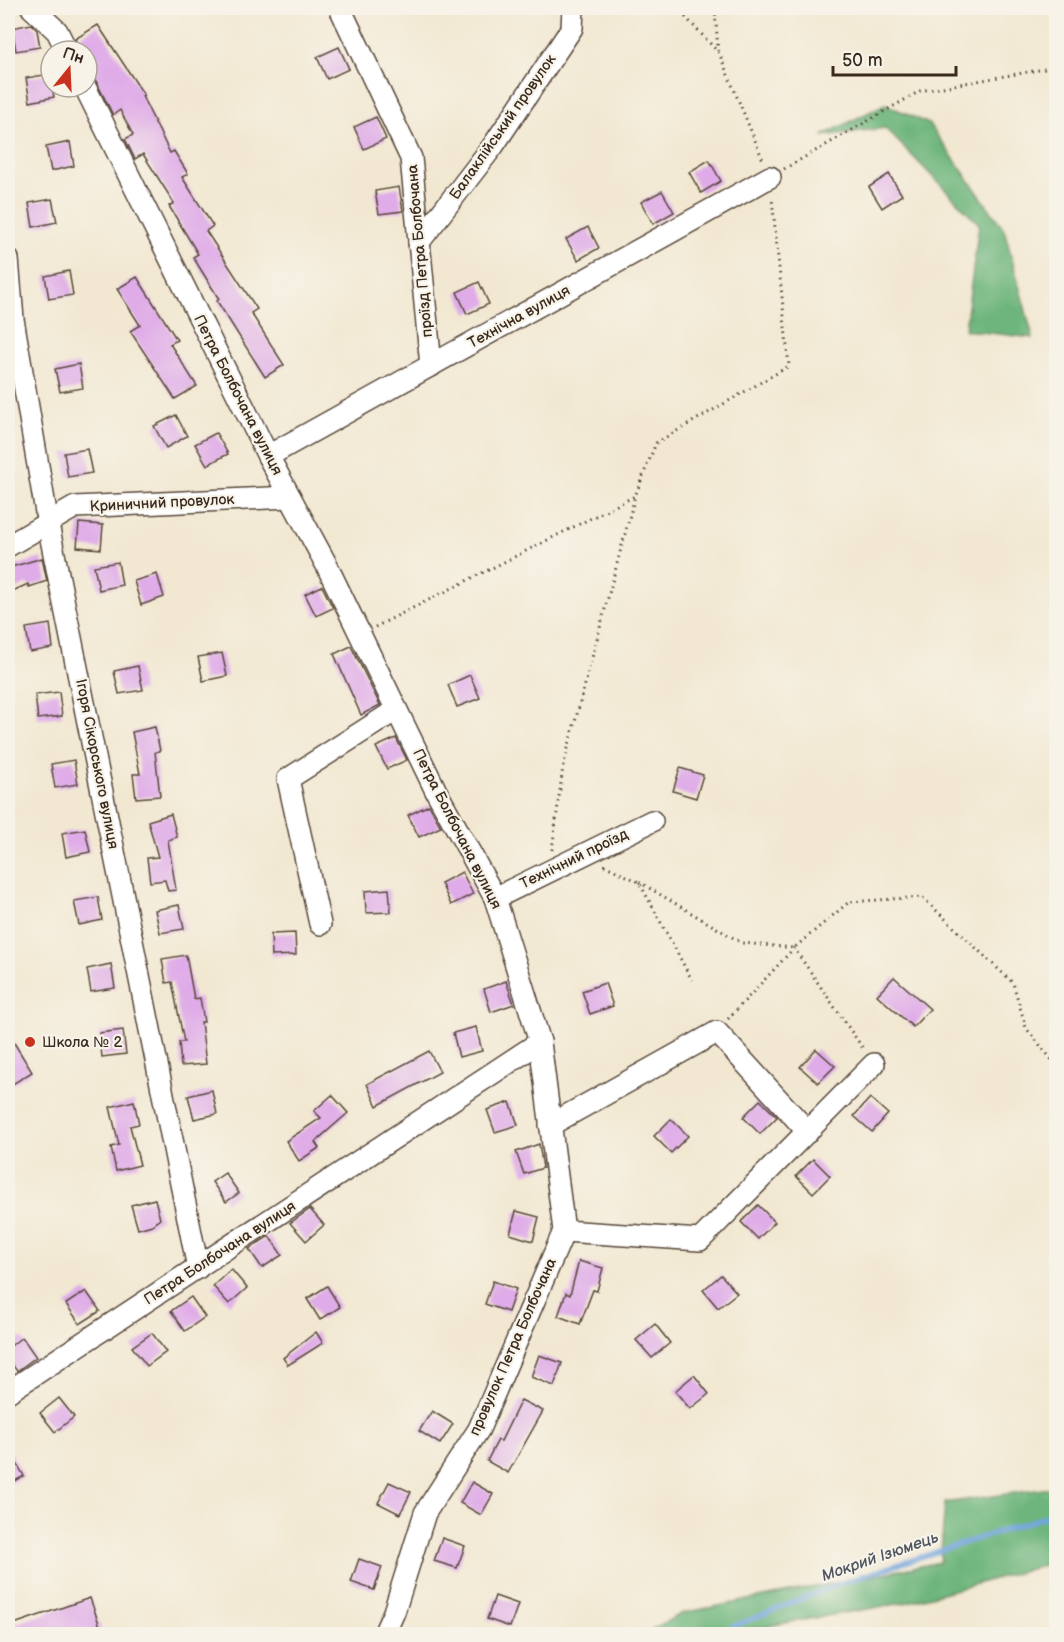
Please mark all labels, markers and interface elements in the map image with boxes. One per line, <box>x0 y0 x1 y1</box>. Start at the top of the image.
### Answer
north arrow <box>39 39 99 99</box>
scale bar <box>833 39 956 77</box>
text: Пн <box>60 44 86 68</box>
text: 50 m <box>842 50 883 71</box>
street label: Балаклійський провулок <box>446 51 560 203</box>
street label: проїзд Петра Болбочана <box>403 164 437 338</box>
street label: Технічна вулиця <box>465 281 573 353</box>
street label: Петра Болбочана вулиця <box>189 312 287 478</box>
street label: Криничний провулок <box>89 490 235 516</box>
street label: Ігоря Сікорського вулиця <box>71 677 123 851</box>
street label: Петра Болбочана вулиця <box>408 746 506 912</box>
street label: Технічний проїзд <box>517 825 631 893</box>
place label: Школа № 2 <box>42 1033 123 1052</box>
marker: Школа № 2 <box>23 1035 37 1049</box>
street label: Петра Болбочана вулиця <box>140 1197 300 1309</box>
street label: провулок Петра Болбочана <box>465 1255 561 1439</box>
water label: Мокрий Ізюмець <box>819 1528 941 1586</box>

